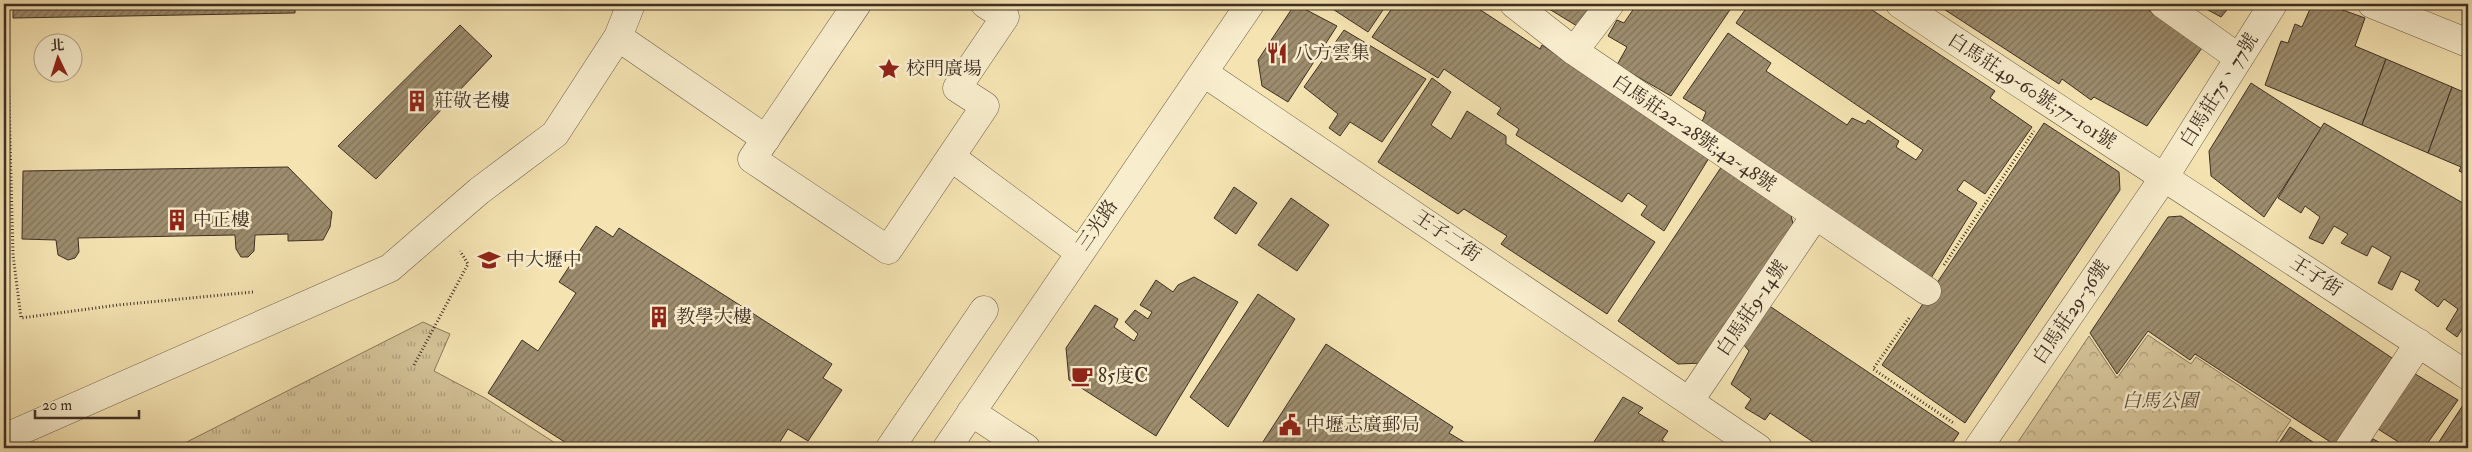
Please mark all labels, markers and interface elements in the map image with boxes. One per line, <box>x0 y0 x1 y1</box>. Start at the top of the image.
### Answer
street label: 白馬莊49~60號;77~101號 <box>1944 28 2120 154</box>
street label: 白馬莊75、77號 <box>2175 29 2263 151</box>
north arrow <box>32 32 82 82</box>
text: 北 <box>50 37 65 54</box>
restaurant icon: 八方雲集 <box>1264 40 1290 66</box>
place label: 八方雲集 <box>1294 41 1370 65</box>
place icon: 校門廣場 <box>876 56 902 82</box>
place label: 校門廣場 <box>906 57 982 81</box>
street label: 白馬莊22~28號;42~48號 <box>1608 69 1780 197</box>
building icon: 莊敬老樓 <box>404 88 430 114</box>
place label: 莊敬老樓 <box>434 89 510 113</box>
street label: 三光路 <box>1071 195 1123 255</box>
street label: 王子二街 <box>1409 205 1485 267</box>
building icon: 中正樓 <box>164 207 190 233</box>
place label: 中正樓 <box>193 208 250 232</box>
school or university icon: 中大壢中 <box>476 247 502 273</box>
place label: 中大壢中 <box>506 248 582 272</box>
street label: 王子街 <box>2286 250 2346 302</box>
street label: 白馬莊9~14號 <box>1711 255 1793 361</box>
street label: 白馬莊29~36號 <box>2027 255 2115 369</box>
building icon: 教學大樓 <box>646 304 672 330</box>
place label: 教學大樓 <box>676 305 752 329</box>
cafe icon: 85度C <box>1069 363 1095 389</box>
place label: 85度C <box>1098 364 1148 388</box>
scale bar <box>35 387 139 419</box>
park label: 白馬公園 <box>2122 389 2201 413</box>
text: 20 m <box>42 396 72 415</box>
public building icon: 中壢志廣郵局 <box>1277 412 1303 438</box>
place label: 中壢志廣郵局 <box>1306 413 1420 437</box>

